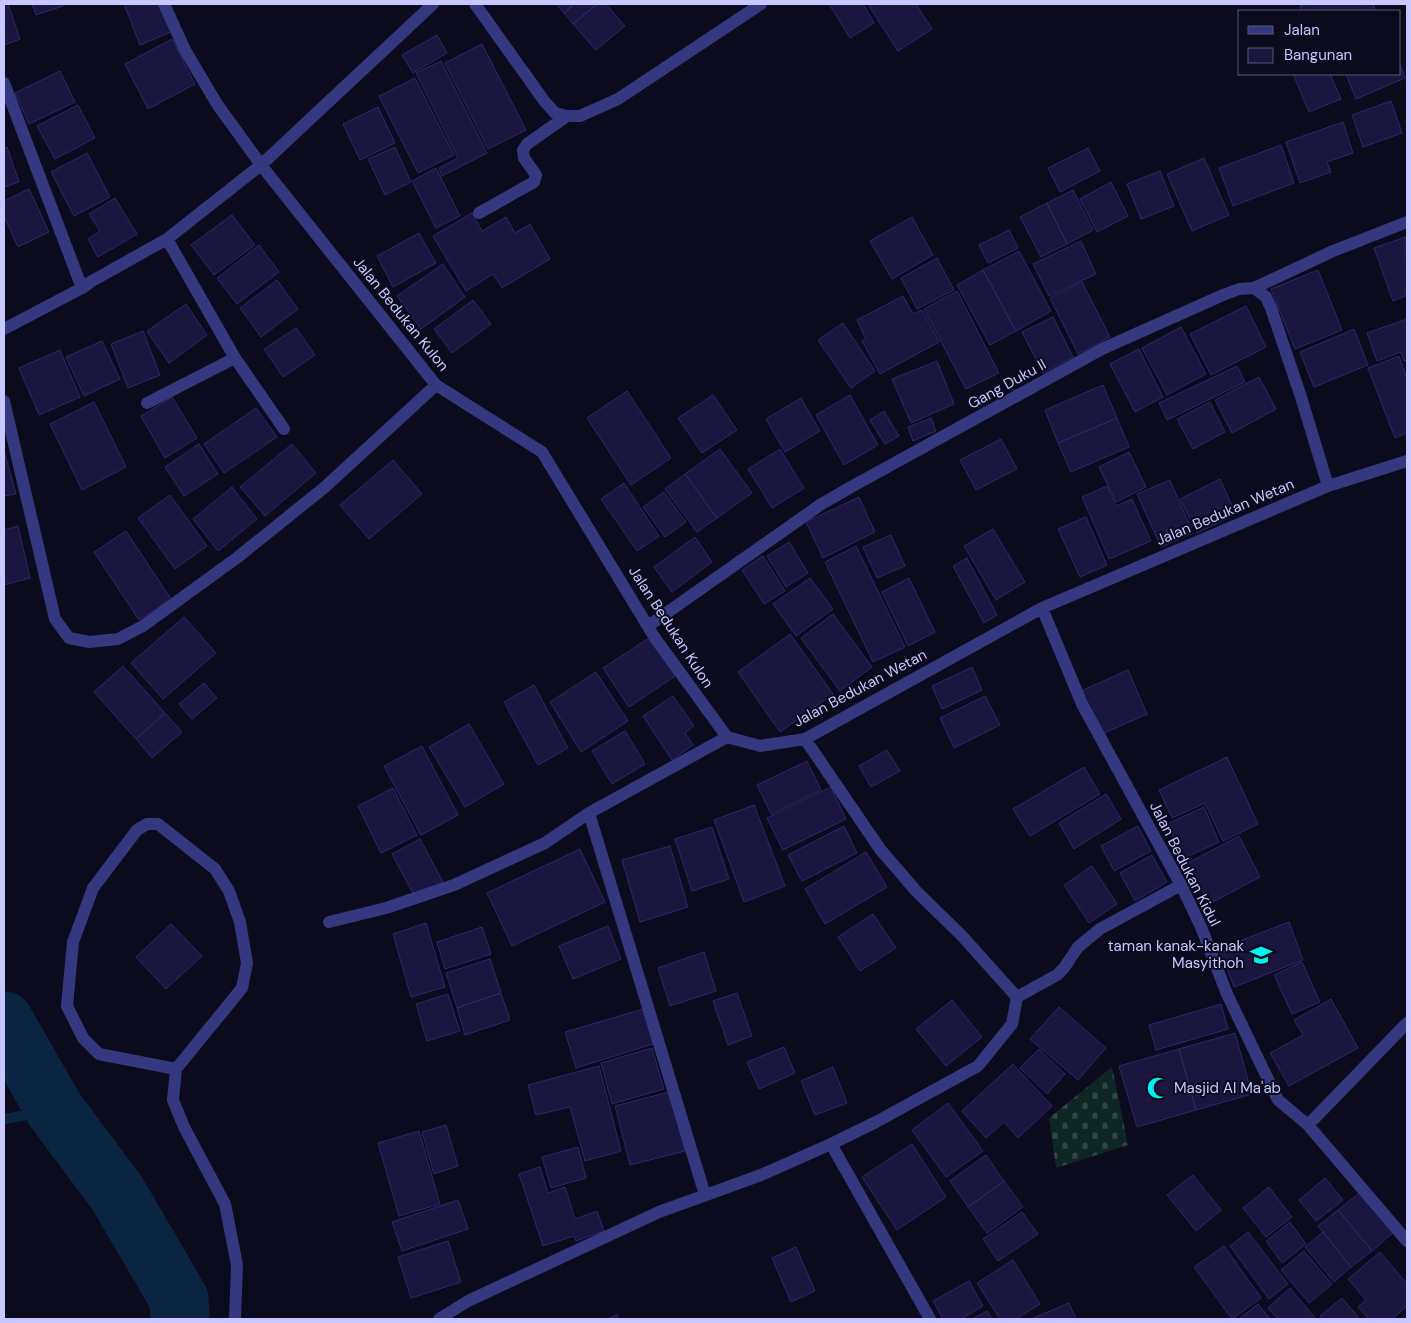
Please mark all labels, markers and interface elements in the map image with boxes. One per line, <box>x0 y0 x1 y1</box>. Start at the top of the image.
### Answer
legend <box>1238 10 1401 75</box>
text: Jalan <box>1284 20 1320 40</box>
text: Bangunan <box>1284 45 1352 65</box>
street label: Jalan Bedukan Kulon <box>349 253 453 375</box>
street label: Gang Duku II <box>964 354 1050 414</box>
street label: Jalan Bedukan Wetan <box>1153 474 1297 550</box>
street label: Jalan Bedukan Kulon <box>624 562 718 692</box>
street label: Jalan Bedukan Wetan <box>790 644 930 732</box>
street label: Jalan Bedukan Kidul <box>1145 798 1225 930</box>
place label: taman kanak-kanak Masyithoh <box>1108 936 1244 973</box>
school or university icon: taman kanak-kanak Masyithoh <box>1248 942 1274 968</box>
mosque icon: Masjid Al Ma'ab <box>1145 1075 1171 1101</box>
place label: Masjid Al Ma'ab <box>1174 1078 1281 1098</box>

